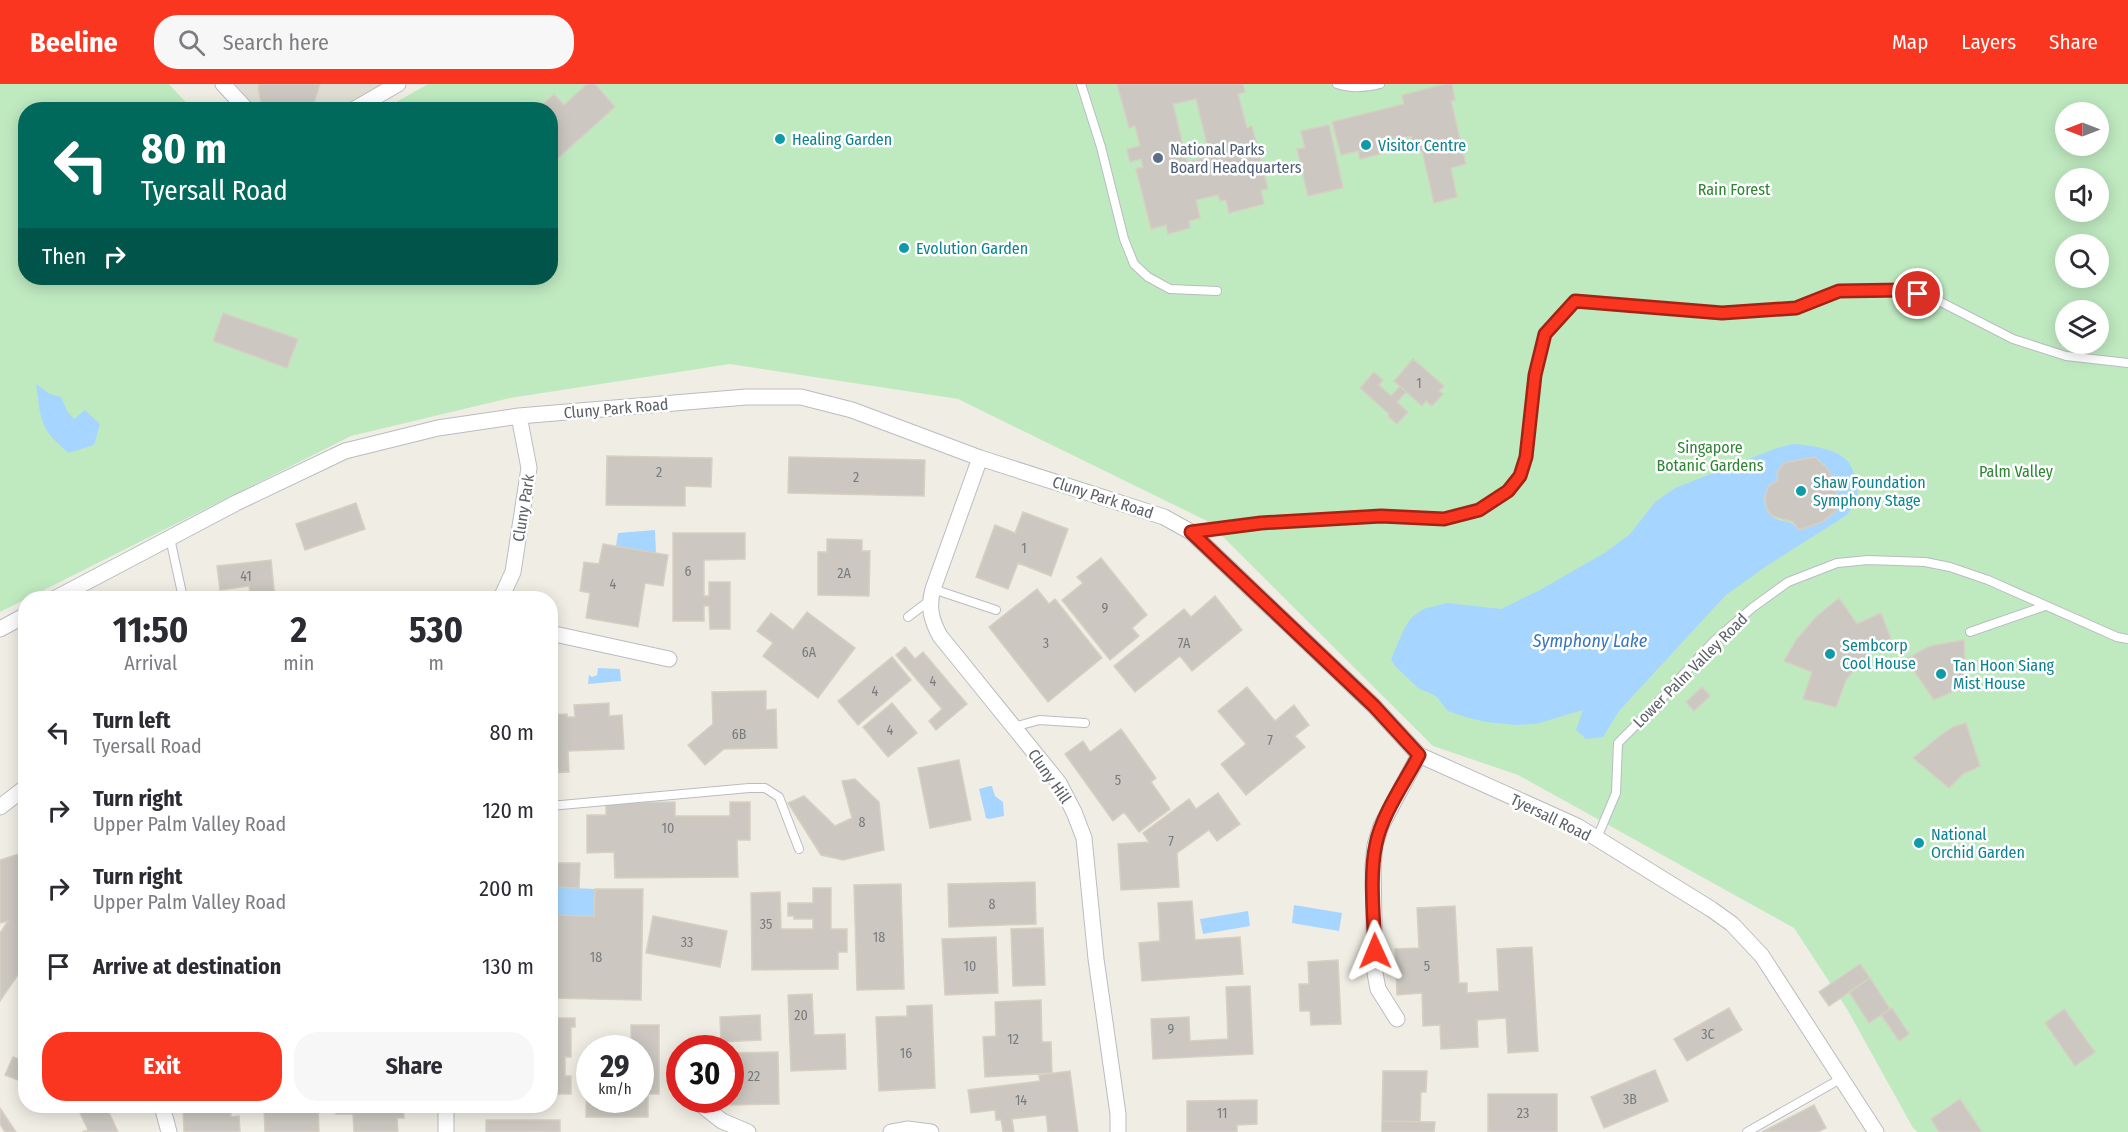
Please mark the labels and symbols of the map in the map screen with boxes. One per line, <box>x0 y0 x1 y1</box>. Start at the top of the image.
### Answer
north arrow <box>2055 102 2109 156</box>
place label: Healing Garden <box>792 130 892 149</box>
marker: Healing Garden <box>773 132 787 146</box>
place label: Visitor Centre <box>1378 136 1466 155</box>
marker: Visitor Centre <box>1359 138 1373 152</box>
place label: National Parks Board Headquarters <box>1170 140 1302 177</box>
marker: National Parks Board Headquarters <box>1151 151 1165 165</box>
park label: Rain Forest <box>1698 180 1771 199</box>
place label: Evolution Garden <box>916 239 1028 258</box>
marker: Evolution Garden <box>897 241 911 255</box>
pin <box>1892 268 1943 319</box>
house number: 1 <box>1416 375 1422 392</box>
street label: Cluny Park Road <box>563 394 669 423</box>
park label: Singapore Botanic Gardens <box>1656 438 1764 475</box>
park label: Palm Valley <box>1979 462 2054 481</box>
house number: 2 <box>656 464 662 481</box>
house number: 2 <box>853 469 859 486</box>
street label: Cluny Park <box>509 472 538 543</box>
street label: Cluny Park Road <box>1050 472 1156 523</box>
place label: Shaw Foundation Symphony Stage <box>1813 473 1926 510</box>
marker: Shaw Foundation Symphony Stage <box>1794 484 1808 498</box>
house number: 1 <box>1021 540 1027 557</box>
house number: 6 <box>685 563 692 580</box>
house number: 2A <box>837 565 851 582</box>
house number: 41 <box>240 568 252 585</box>
house number: 4 <box>610 576 617 593</box>
house number: 9 <box>1102 600 1109 617</box>
street label: Lower Palm Valley Road <box>1629 609 1751 731</box>
water label: Symphony Lake <box>1532 630 1648 652</box>
house number: 3 <box>1043 635 1049 652</box>
house number: 7A <box>1178 635 1191 652</box>
place label: Sembcorp Cool House <box>1842 636 1916 673</box>
house number: 6A <box>802 644 817 661</box>
marker: Sembcorp Cool House <box>1823 647 1837 661</box>
place label: Tan Hoon Siang Mist House <box>1953 656 2055 693</box>
marker: Tan Hoon Siang Mist House <box>1934 667 1948 681</box>
house number: 4 <box>930 673 937 690</box>
house number: 4 <box>872 683 879 700</box>
house number: 4 <box>887 722 894 739</box>
house number: 6B <box>732 726 747 743</box>
house number: 7 <box>1267 732 1273 749</box>
street label: Cluny Hill <box>1024 745 1075 807</box>
house number: 5 <box>1115 772 1121 789</box>
street label: Tyersall Road <box>1508 790 1594 845</box>
house number: 8 <box>859 814 866 831</box>
house number: 10 <box>662 820 674 837</box>
place label: National Orchid Garden <box>1931 825 2025 862</box>
house number: 7 <box>1168 833 1174 850</box>
marker: National Orchid Garden <box>1912 836 1926 850</box>
house number: 8 <box>989 896 996 913</box>
house number: 35 <box>760 916 772 933</box>
position arrow <box>1343 919 1407 983</box>
house number: 18 <box>873 929 885 946</box>
house number: 33 <box>681 934 693 951</box>
house number: 18 <box>590 949 602 966</box>
house number: 10 <box>964 958 976 975</box>
house number: 5 <box>1424 958 1430 975</box>
house number: 20 <box>794 1007 808 1024</box>
house number: 9 <box>1168 1021 1175 1038</box>
house number: 3C <box>1701 1026 1715 1043</box>
house number: 12 <box>1007 1031 1019 1048</box>
speed limit sign: 30 <box>666 1035 744 1113</box>
house number: 16 <box>900 1045 912 1062</box>
house number: 22 <box>748 1068 760 1085</box>
house number: 3B <box>1623 1091 1637 1108</box>
house number: 14 <box>1015 1092 1027 1109</box>
house number: 11 <box>1217 1105 1227 1122</box>
house number: 23 <box>1517 1105 1529 1122</box>

